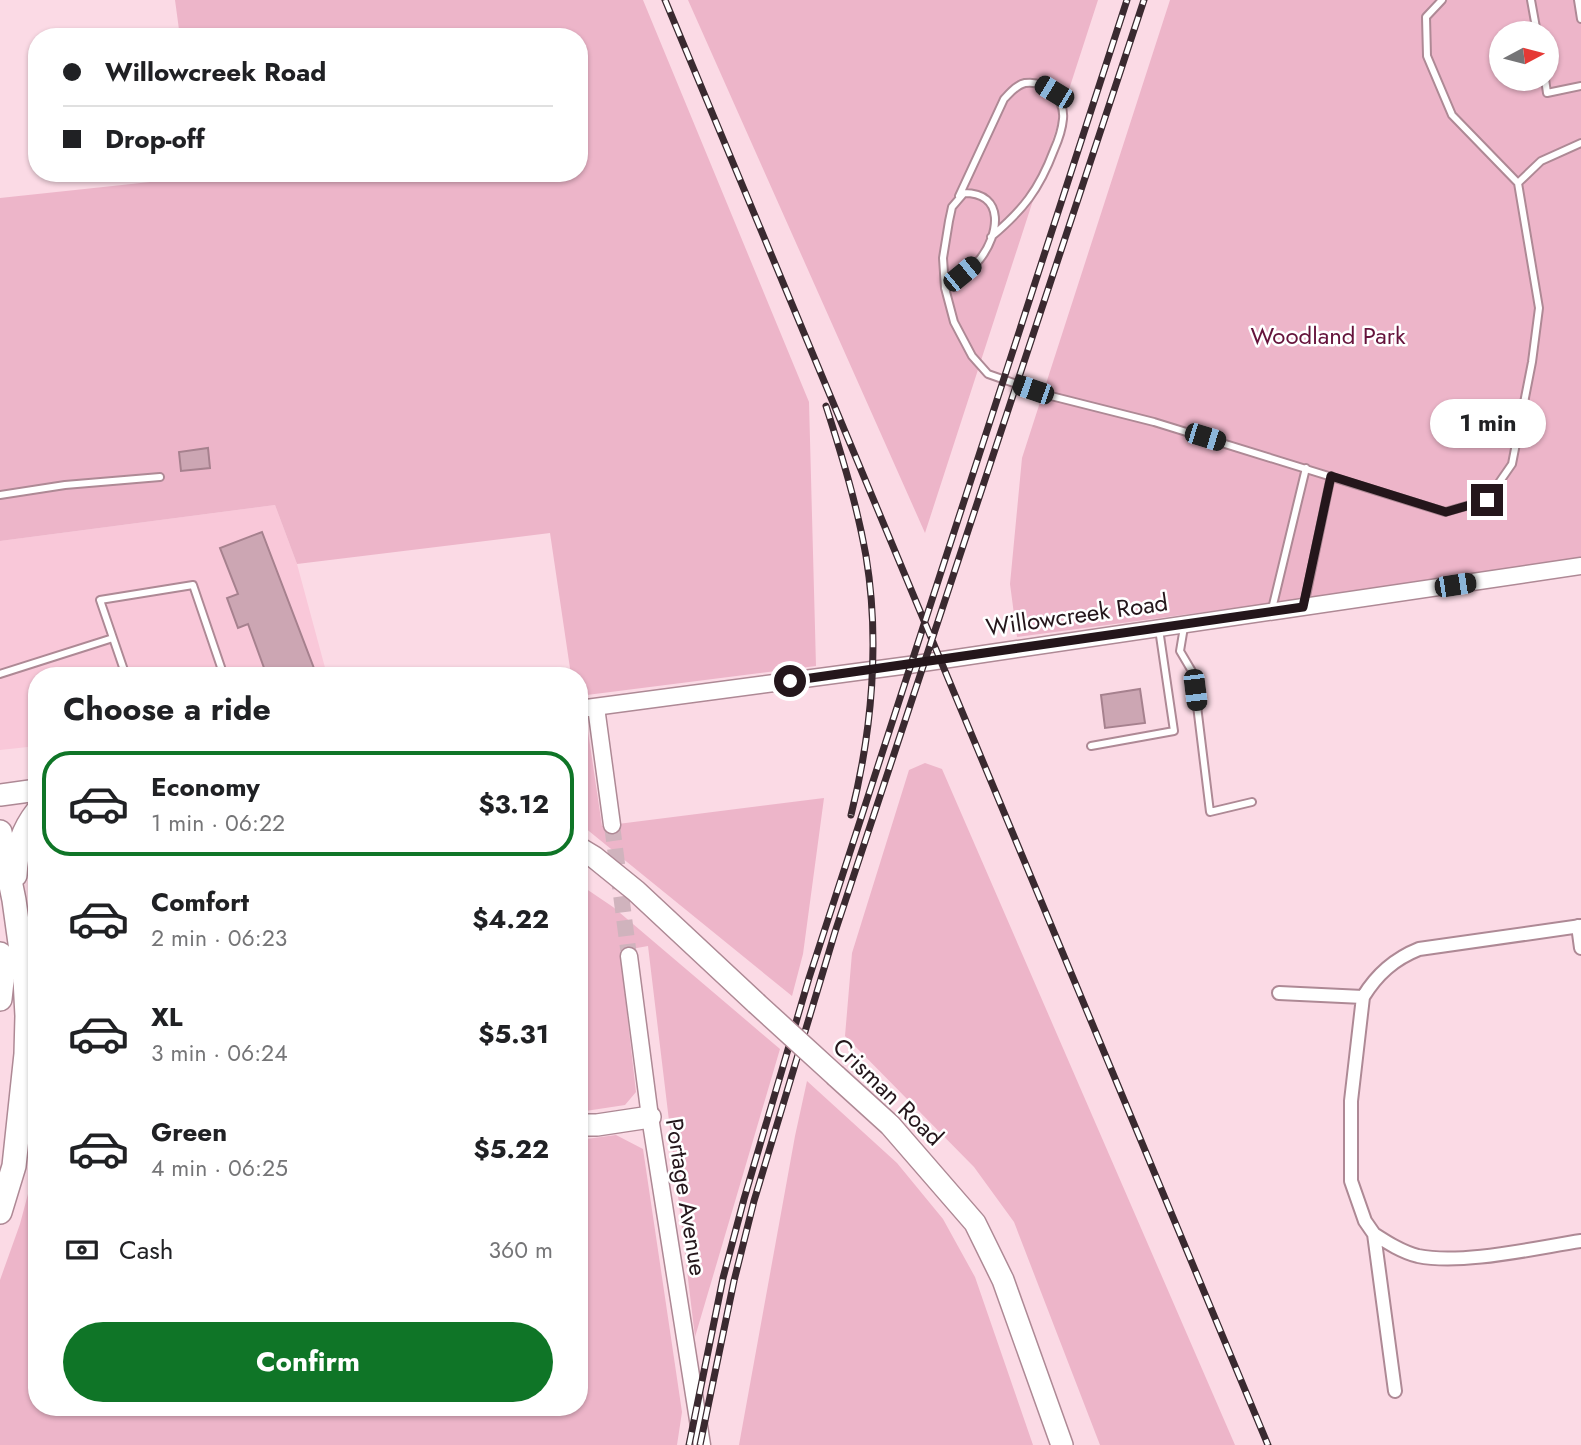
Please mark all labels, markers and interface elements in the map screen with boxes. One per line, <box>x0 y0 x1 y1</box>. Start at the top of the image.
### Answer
north arrow <box>1489 21 1559 91</box>
map controls <box>1489 21 1559 91</box>
text: Willowcreek Road <box>105 53 326 91</box>
car <box>1031 72 1078 112</box>
text: Drop-off <box>105 120 205 158</box>
car <box>940 253 985 295</box>
park label: Woodland Park <box>1250 318 1406 353</box>
car <box>1010 373 1057 407</box>
callout: 1 min <box>1429 398 1545 448</box>
text: 1 min <box>1459 406 1517 440</box>
car <box>1182 421 1229 453</box>
route end <box>1471 484 1503 516</box>
car <box>1433 571 1478 599</box>
street label: Willowcreek Road <box>984 584 1170 645</box>
route start <box>774 665 806 697</box>
car <box>1183 668 1208 712</box>
text: Choose a ride <box>63 686 271 732</box>
text: Economy <box>151 768 260 806</box>
icon: car <box>67 772 130 835</box>
text: $3.12 <box>478 785 549 823</box>
text: 1 min · 06:22 <box>151 806 285 840</box>
text: Comfort <box>151 883 249 921</box>
icon: car <box>67 887 130 950</box>
text: $4.22 <box>472 900 549 938</box>
text: 2 min · 06:23 <box>151 921 287 955</box>
text: XL <box>151 998 183 1036</box>
icon: car <box>67 1002 130 1065</box>
text: $5.31 <box>478 1015 549 1053</box>
street label: Crisman Road <box>825 1030 952 1154</box>
text: 3 min · 06:24 <box>151 1036 288 1070</box>
text: Green <box>151 1113 227 1151</box>
street label: Portage Avenue <box>657 1116 716 1278</box>
icon: car <box>67 1117 130 1180</box>
text: $5.22 <box>474 1130 549 1168</box>
text: 4 min · 06:25 <box>151 1151 288 1185</box>
icon: cash <box>63 1231 101 1269</box>
text: Cash <box>119 1231 173 1269</box>
text: 360 m <box>489 1233 553 1267</box>
button: Confirm <box>63 1322 553 1402</box>

